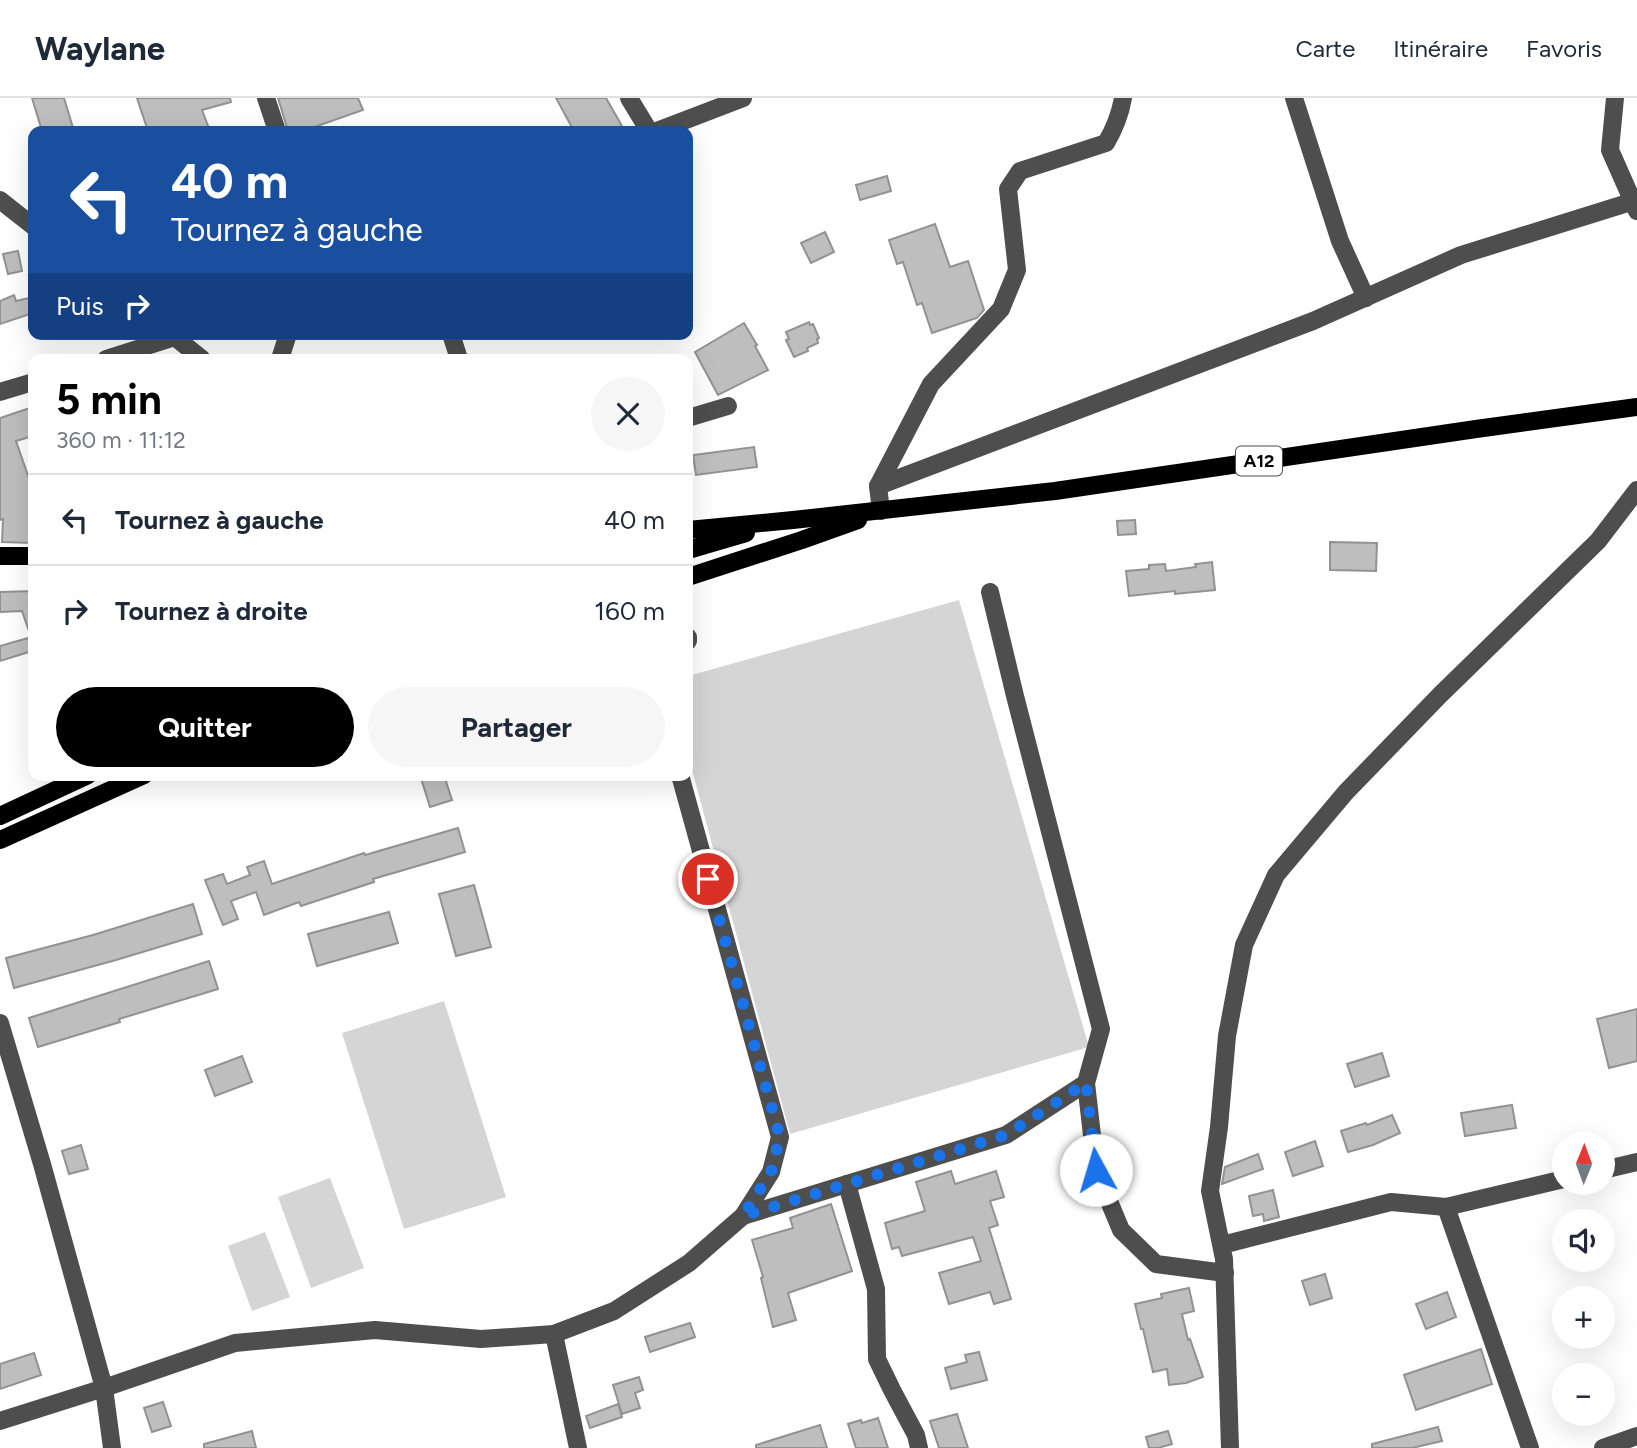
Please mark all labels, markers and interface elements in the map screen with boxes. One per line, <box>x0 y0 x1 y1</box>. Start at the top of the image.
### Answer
text: Waylane <box>35 29 165 68</box>
text: Carte <box>1295 34 1355 63</box>
text: Itinéraire <box>1393 34 1488 63</box>
text: Favoris <box>1526 34 1602 63</box>
text: 40 m <box>171 151 288 210</box>
icon: left <box>56 154 147 245</box>
text: Tournez à gauche <box>171 211 423 249</box>
icon: right <box>118 287 156 325</box>
text: Puis <box>56 290 104 322</box>
text: 5 min <box>56 374 162 425</box>
button: close <box>591 377 665 451</box>
text: 360 m · 11:12 <box>56 426 186 454</box>
road number: A12 <box>1236 446 1282 475</box>
icon: left <box>56 501 94 539</box>
text: Tournez à gauche <box>115 504 324 536</box>
text: 40 m <box>604 504 665 536</box>
icon: right <box>56 592 94 630</box>
text: Tournez à droite <box>115 595 308 627</box>
text: 160 m <box>594 595 665 627</box>
button: Quitter <box>56 687 354 767</box>
button: Partager <box>368 687 665 767</box>
pin <box>678 849 738 909</box>
icon: arrive <box>689 860 727 898</box>
north arrow <box>1552 1132 1615 1195</box>
map controls <box>1552 1132 1615 1426</box>
position arrow <box>1059 1133 1133 1207</box>
button: sound <box>1552 1209 1615 1272</box>
button: + <box>1552 1286 1615 1349</box>
button: − <box>1552 1363 1615 1426</box>

